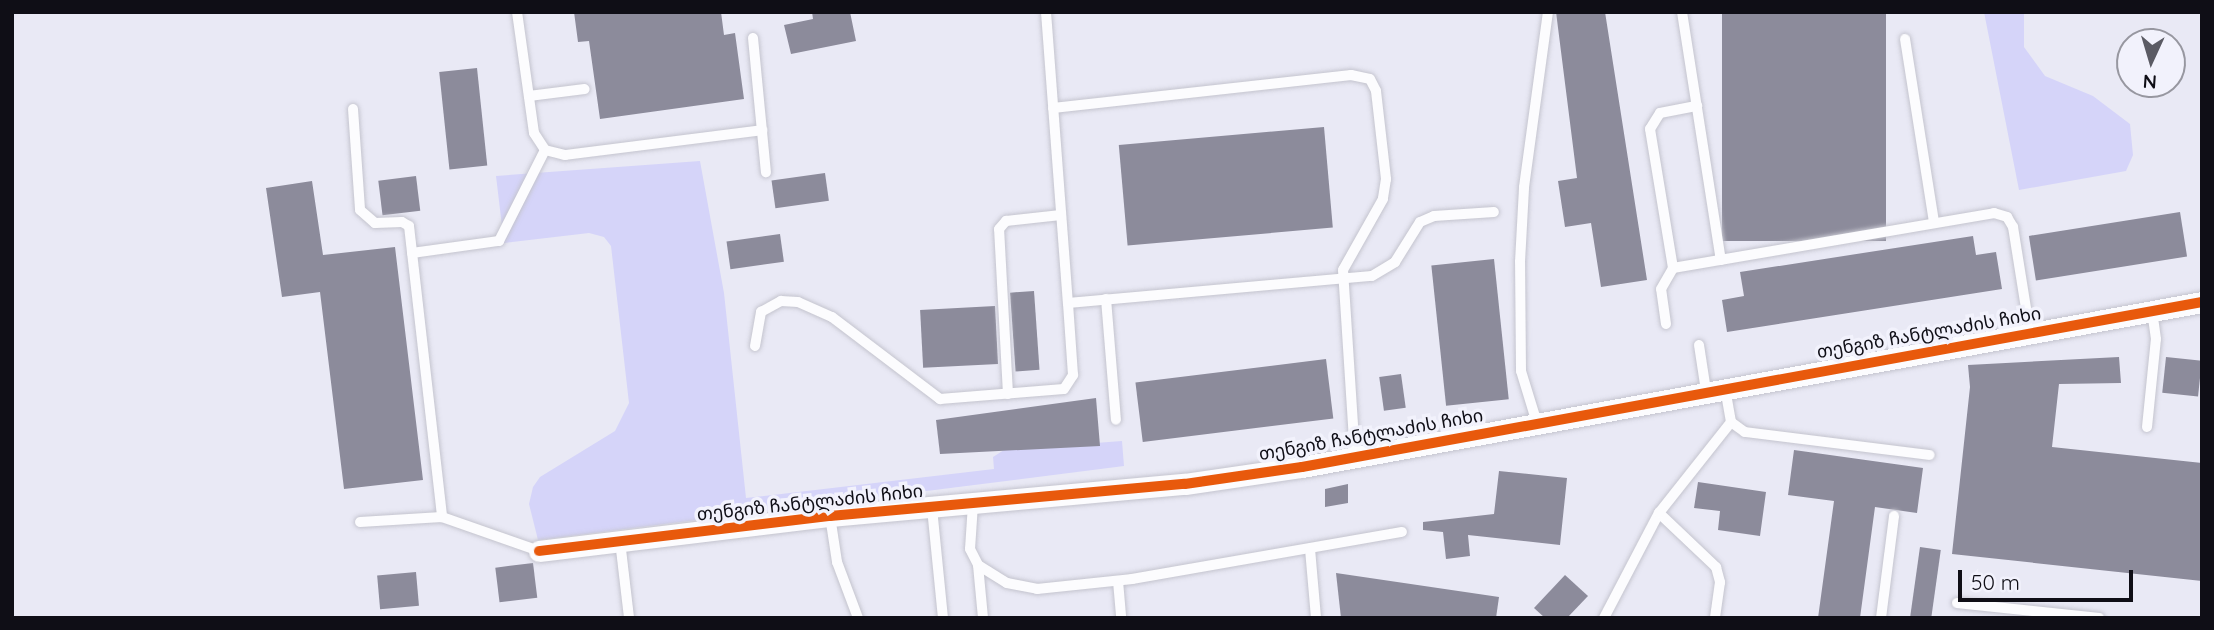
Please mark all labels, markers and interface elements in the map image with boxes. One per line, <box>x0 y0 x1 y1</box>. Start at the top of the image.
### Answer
north arrow <box>2116 28 2186 98</box>
text: N <box>2142 69 2157 94</box>
street label: თენგიზ ჩანტლაძის ჩიხი <box>1815 303 2043 363</box>
street label: თენგიზ ჩანტლაძის ჩიხი <box>1257 405 1485 465</box>
street label: თენგიზ ჩანტლაძის ჩიხი <box>696 480 924 526</box>
scale bar <box>1962 556 2137 600</box>
text: 50 m <box>1971 569 2020 595</box>

